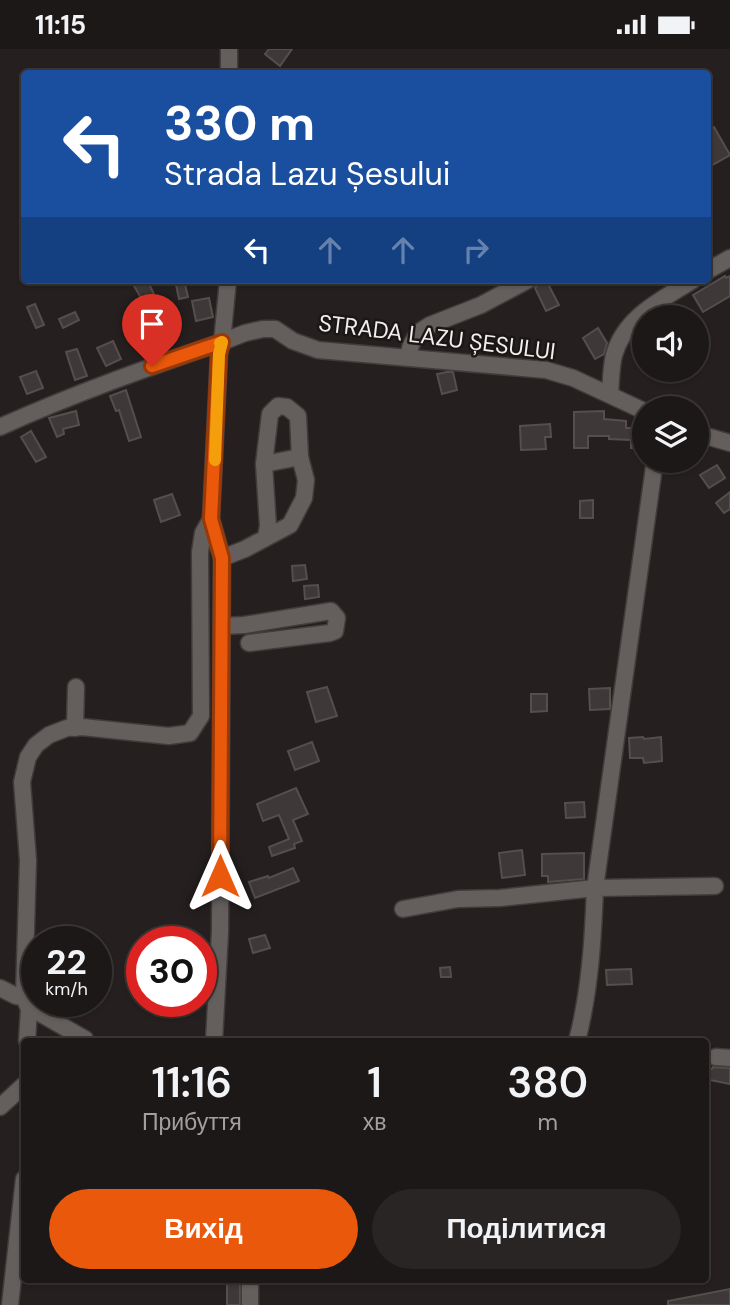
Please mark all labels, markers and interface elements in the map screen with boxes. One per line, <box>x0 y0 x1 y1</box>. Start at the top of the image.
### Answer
text: 11:15 <box>35 8 86 42</box>
text: 330 m <box>164 91 315 155</box>
icon: left <box>49 98 140 189</box>
text: Strada Lazu Șesului <box>164 153 450 195</box>
icon: left <box>238 231 276 269</box>
icon: ahead <box>311 231 349 269</box>
icon: ahead <box>384 231 422 269</box>
icon: right <box>457 231 495 269</box>
pin <box>122 294 182 366</box>
icon: arrive <box>133 305 171 343</box>
map controls <box>632 305 709 473</box>
button: sound <box>632 305 709 382</box>
street label: STRADA LAZU ȘESULUI <box>317 308 557 366</box>
button: layers <box>632 396 709 473</box>
position arrow <box>183 839 257 913</box>
speed limit sign: 30 <box>126 926 217 1017</box>
text: 22 <box>46 939 87 985</box>
text: km/h <box>45 977 88 1001</box>
text: 11:16 <box>152 1055 232 1110</box>
text: 1 <box>367 1055 382 1110</box>
text: 380 <box>507 1055 588 1110</box>
text: Прибуття <box>142 1107 242 1137</box>
text: хв <box>363 1107 386 1137</box>
text: m <box>537 1107 558 1137</box>
button: Вихід <box>49 1189 358 1269</box>
button: Поділитися <box>372 1189 681 1269</box>

